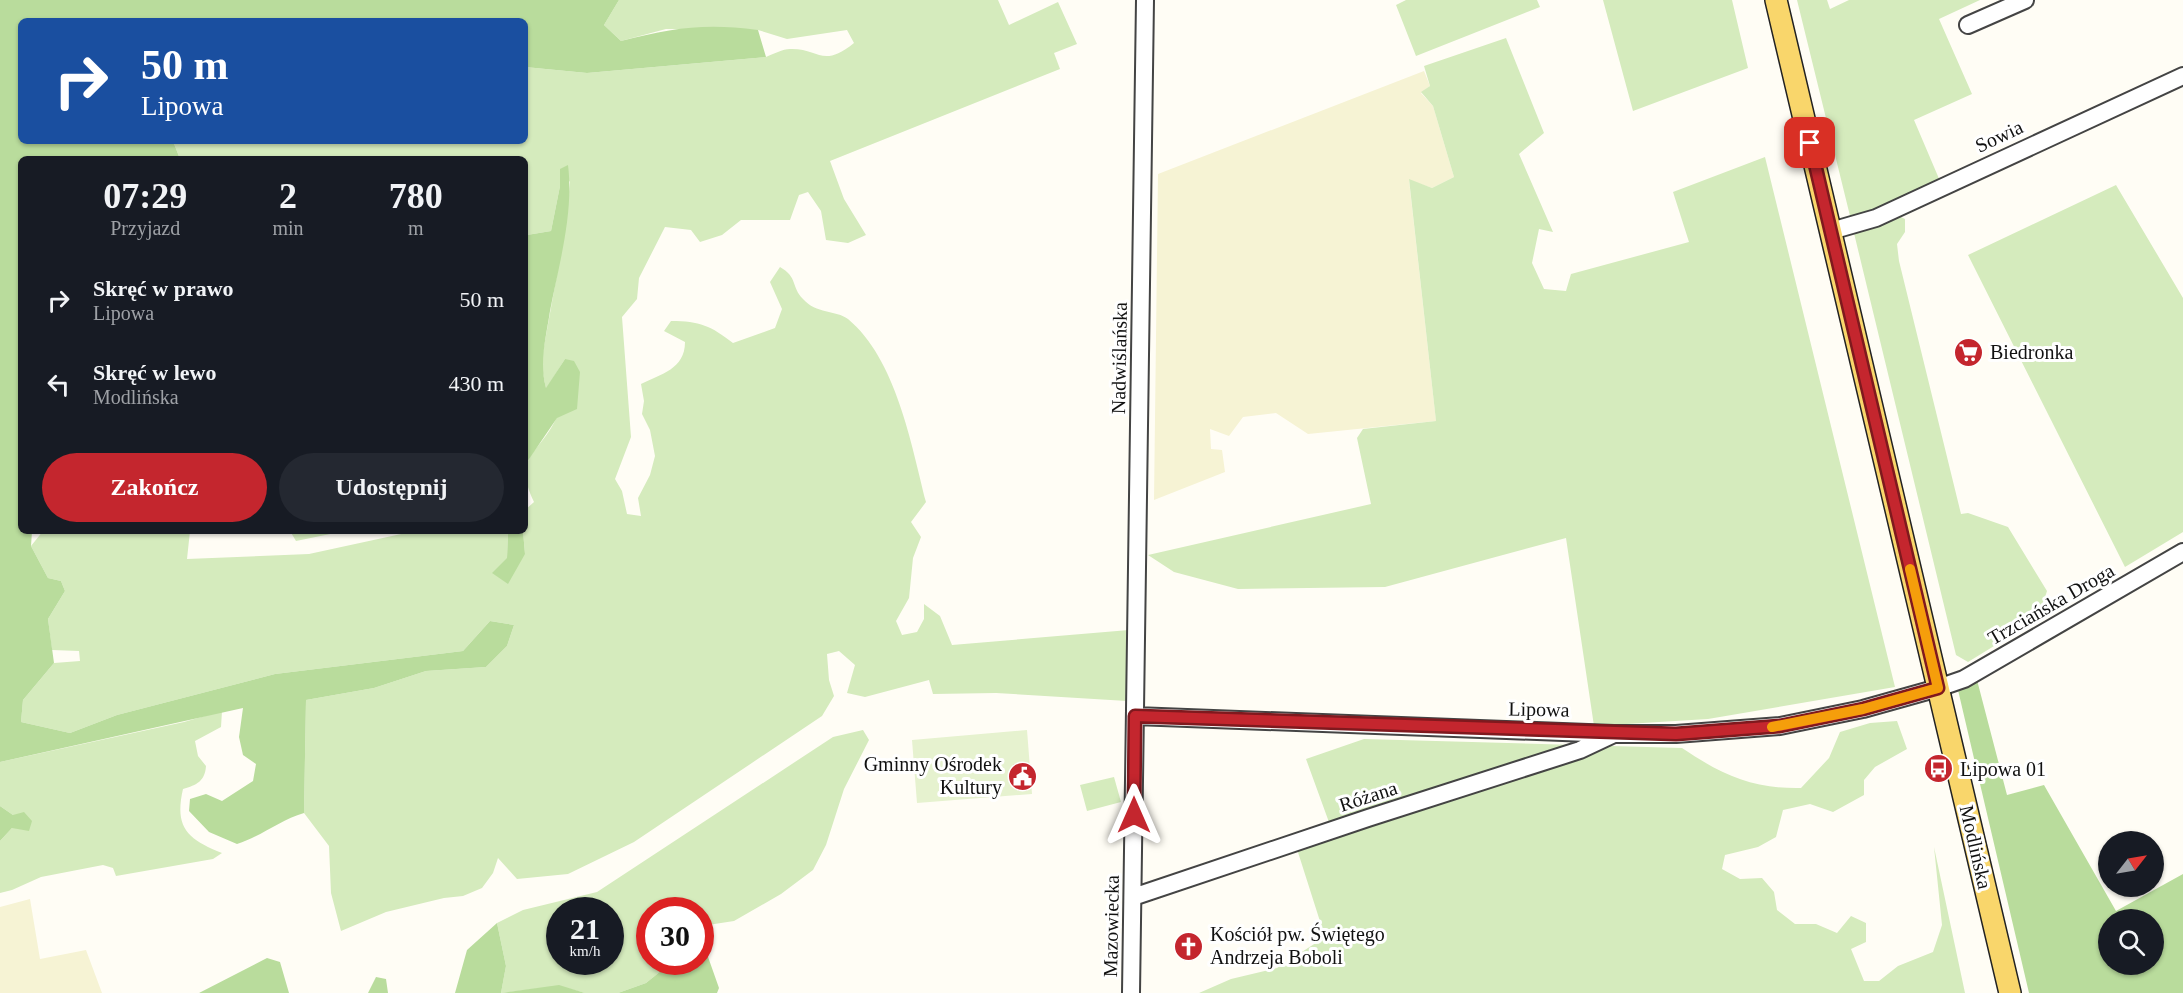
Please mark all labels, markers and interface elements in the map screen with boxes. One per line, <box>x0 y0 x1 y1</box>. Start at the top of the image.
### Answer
icon: right <box>42 42 120 120</box>
text: 50 m <box>141 42 229 88</box>
text: Lipowa <box>141 91 223 121</box>
street label: Sowia <box>1972 115 2026 157</box>
pin <box>1784 117 1835 168</box>
icon: arrive <box>1793 126 1826 159</box>
text: 07:29 <box>103 176 187 216</box>
text: 2 <box>279 176 297 216</box>
text: 780 <box>389 176 443 216</box>
text: Przyjazd <box>110 217 180 239</box>
text: min <box>272 217 304 239</box>
text: m <box>408 217 424 239</box>
text: Skręć w prawo <box>93 276 234 301</box>
icon: right <box>42 284 75 317</box>
text: 50 m <box>459 287 504 312</box>
text: Lipowa <box>93 302 154 324</box>
street label: Nadwiślańska <box>1107 302 1131 414</box>
supermarket icon: Biedronka <box>1953 336 1985 368</box>
place label: Biedronka <box>1990 341 2073 363</box>
text: Skręć w lewo <box>93 360 216 385</box>
icon: left <box>42 368 75 401</box>
text: 430 m <box>448 371 504 396</box>
text: Modlińska <box>93 386 179 408</box>
button: Zakończ <box>42 453 267 522</box>
button: Udostępnij <box>279 453 504 522</box>
street label: Trzciańska Droga <box>1984 559 2119 650</box>
street label: Lipowa <box>1508 697 1570 722</box>
place label: Gminny Ośrodek Kultury <box>864 753 1002 799</box>
bus stop icon: Lipowa 01 <box>1923 753 1955 785</box>
place label: Lipowa 01 <box>1960 758 2046 781</box>
public building icon: Gminny Ośrodek Kultury <box>1007 760 1039 792</box>
street label: Różana <box>1336 776 1400 816</box>
position arrow <box>1102 783 1166 847</box>
street label: Modlińska <box>1956 803 1996 891</box>
north arrow <box>2098 831 2164 897</box>
map controls <box>2098 831 2164 975</box>
street label: Mazowiecka <box>1099 875 1123 977</box>
speed limit sign: 30 <box>636 897 714 975</box>
button: search <box>2098 909 2164 975</box>
text: 21 <box>570 912 600 945</box>
place label: Kościół pw. Świętego Andrzeja Boboli <box>1210 922 1385 969</box>
church icon: Kościół pw. Świętego Andrzeja Boboli <box>1173 930 1205 962</box>
text: km/h <box>570 943 600 959</box>

